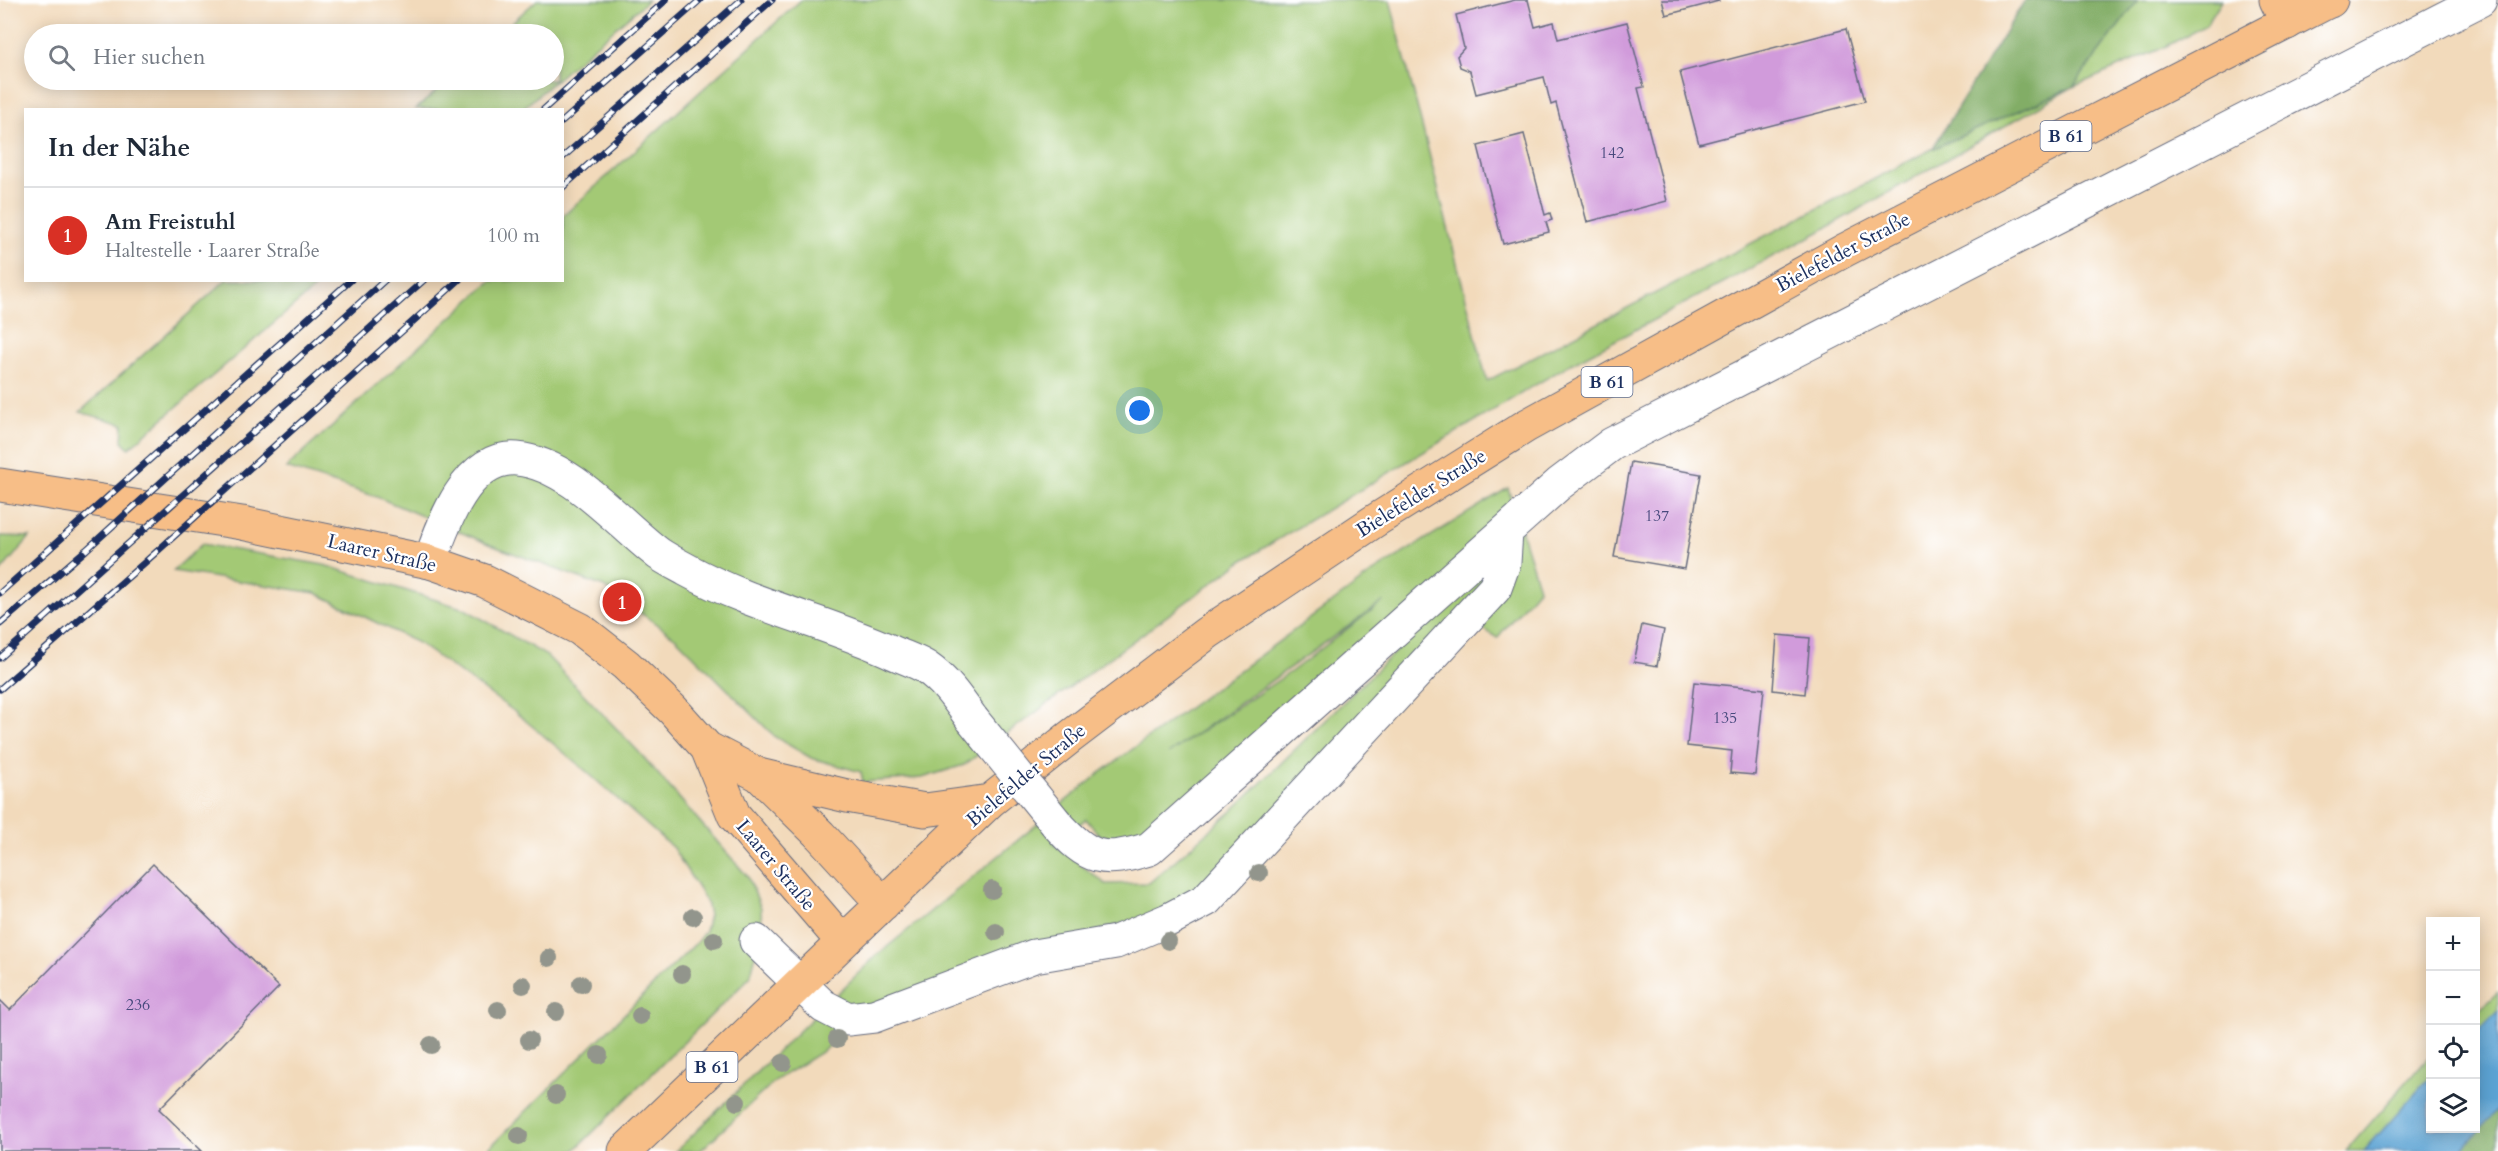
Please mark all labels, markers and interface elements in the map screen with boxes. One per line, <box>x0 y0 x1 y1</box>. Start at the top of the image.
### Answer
search box <box>24 24 564 90</box>
icon: search <box>45 41 78 74</box>
text: Hier suchen <box>93 42 206 72</box>
road number: B 61 <box>2040 121 2092 151</box>
text: In der Nähe <box>48 130 190 165</box>
house number: 142 <box>1600 142 1624 164</box>
street label: Bielefelder Straße <box>1771 205 1915 299</box>
text: Am Freistuhl <box>105 207 235 237</box>
text: 1 <box>62 222 73 249</box>
text: 100 m <box>487 222 540 249</box>
text: Haltestelle · Laarer Straße <box>105 237 320 264</box>
road number: B 61 <box>1582 367 1632 397</box>
your location <box>1125 396 1154 425</box>
street label: Bielefelder Straße <box>1351 442 1491 544</box>
house number: 137 <box>1645 505 1669 527</box>
street label: Laarer Straße <box>325 527 439 579</box>
pin: 1 <box>602 580 642 624</box>
house number: 135 <box>1713 707 1737 729</box>
street label: Bielefelder Straße <box>960 717 1092 833</box>
street label: Laarer Straße <box>730 814 822 916</box>
map controls <box>2426 917 2480 1133</box>
button: + <box>2426 917 2480 971</box>
button: − <box>2426 971 2480 1025</box>
house number: 236 <box>126 994 150 1016</box>
button: locate <box>2426 1025 2480 1079</box>
road number: B 61 <box>686 1052 738 1082</box>
button: layers <box>2426 1079 2480 1133</box>

